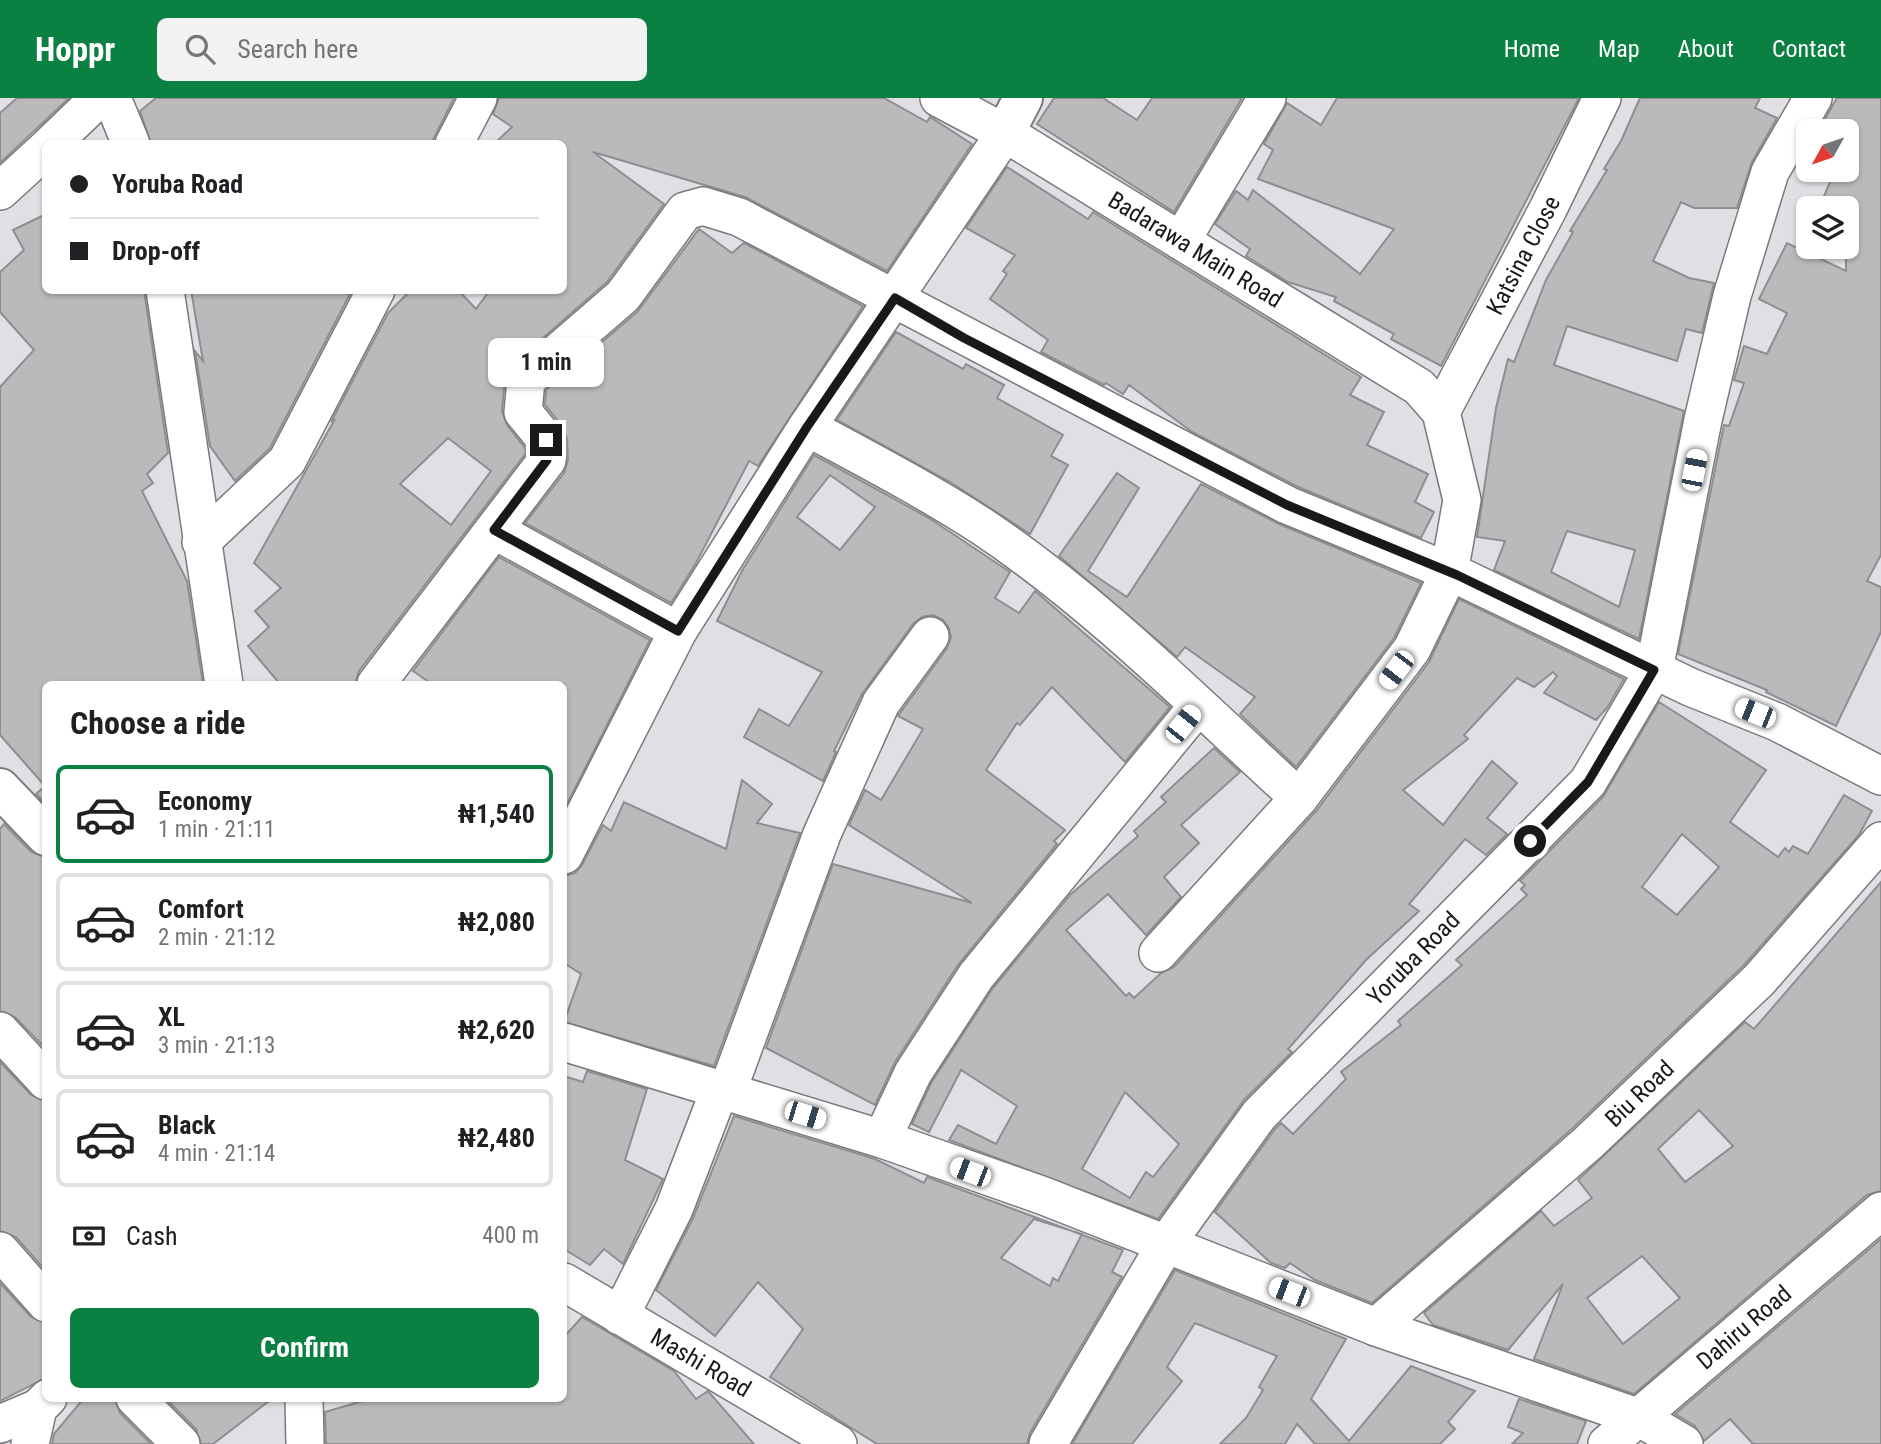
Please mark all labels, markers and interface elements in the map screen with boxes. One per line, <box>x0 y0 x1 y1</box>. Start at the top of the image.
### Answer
search box <box>157 18 647 81</box>
text: Hoppr <box>35 30 115 69</box>
icon: search <box>181 30 219 68</box>
text: Search here <box>237 34 358 64</box>
text: Home <box>1504 35 1560 63</box>
text: Map <box>1598 35 1640 63</box>
text: About <box>1678 35 1734 63</box>
text: Contact <box>1772 35 1846 63</box>
north arrow <box>1796 119 1858 182</box>
map controls <box>1796 119 1859 259</box>
text: Yoruba Road <box>112 169 243 199</box>
street label: Badarawa Main Road <box>1103 186 1288 314</box>
street label: Katsina Close <box>1481 192 1566 320</box>
button: layers <box>1796 196 1859 259</box>
text: Drop-off <box>112 236 200 266</box>
callout: 1 min <box>488 338 604 388</box>
text: 1 min <box>520 349 572 376</box>
route end <box>530 424 562 456</box>
car <box>1680 447 1709 493</box>
car <box>1375 647 1418 693</box>
car <box>1732 695 1779 731</box>
car <box>1162 701 1205 747</box>
text: Choose a ride <box>70 704 245 742</box>
icon: car <box>74 783 137 846</box>
text: Economy <box>158 786 252 816</box>
text: ₦1,540 <box>458 799 535 829</box>
text: 1 min · 21:11 <box>158 816 275 843</box>
route start <box>1514 825 1546 857</box>
icon: car <box>74 891 137 954</box>
text: Comfort <box>158 894 244 924</box>
street label: Yoruba Road <box>1361 906 1466 1011</box>
text: ₦2,080 <box>458 907 535 937</box>
text: 2 min · 21:12 <box>158 924 275 951</box>
icon: car <box>74 999 137 1062</box>
text: XL <box>158 1002 185 1032</box>
text: ₦2,620 <box>458 1015 535 1045</box>
text: 3 min · 21:13 <box>158 1032 275 1059</box>
street label: Biu Road <box>1600 1055 1680 1133</box>
car <box>782 1099 829 1131</box>
icon: car <box>74 1107 137 1170</box>
text: Black <box>158 1110 216 1140</box>
text: ₦2,480 <box>458 1123 535 1153</box>
text: 4 min · 21:14 <box>158 1140 275 1167</box>
car <box>947 1155 994 1189</box>
icon: cash <box>70 1217 108 1255</box>
text: Cash <box>126 1221 178 1251</box>
text: 400 m <box>482 1222 539 1249</box>
car <box>1266 1275 1313 1309</box>
street label: Dahiru Road <box>1691 1279 1797 1375</box>
button: Confirm <box>70 1308 539 1388</box>
street label: Mashi Road <box>646 1323 756 1403</box>

